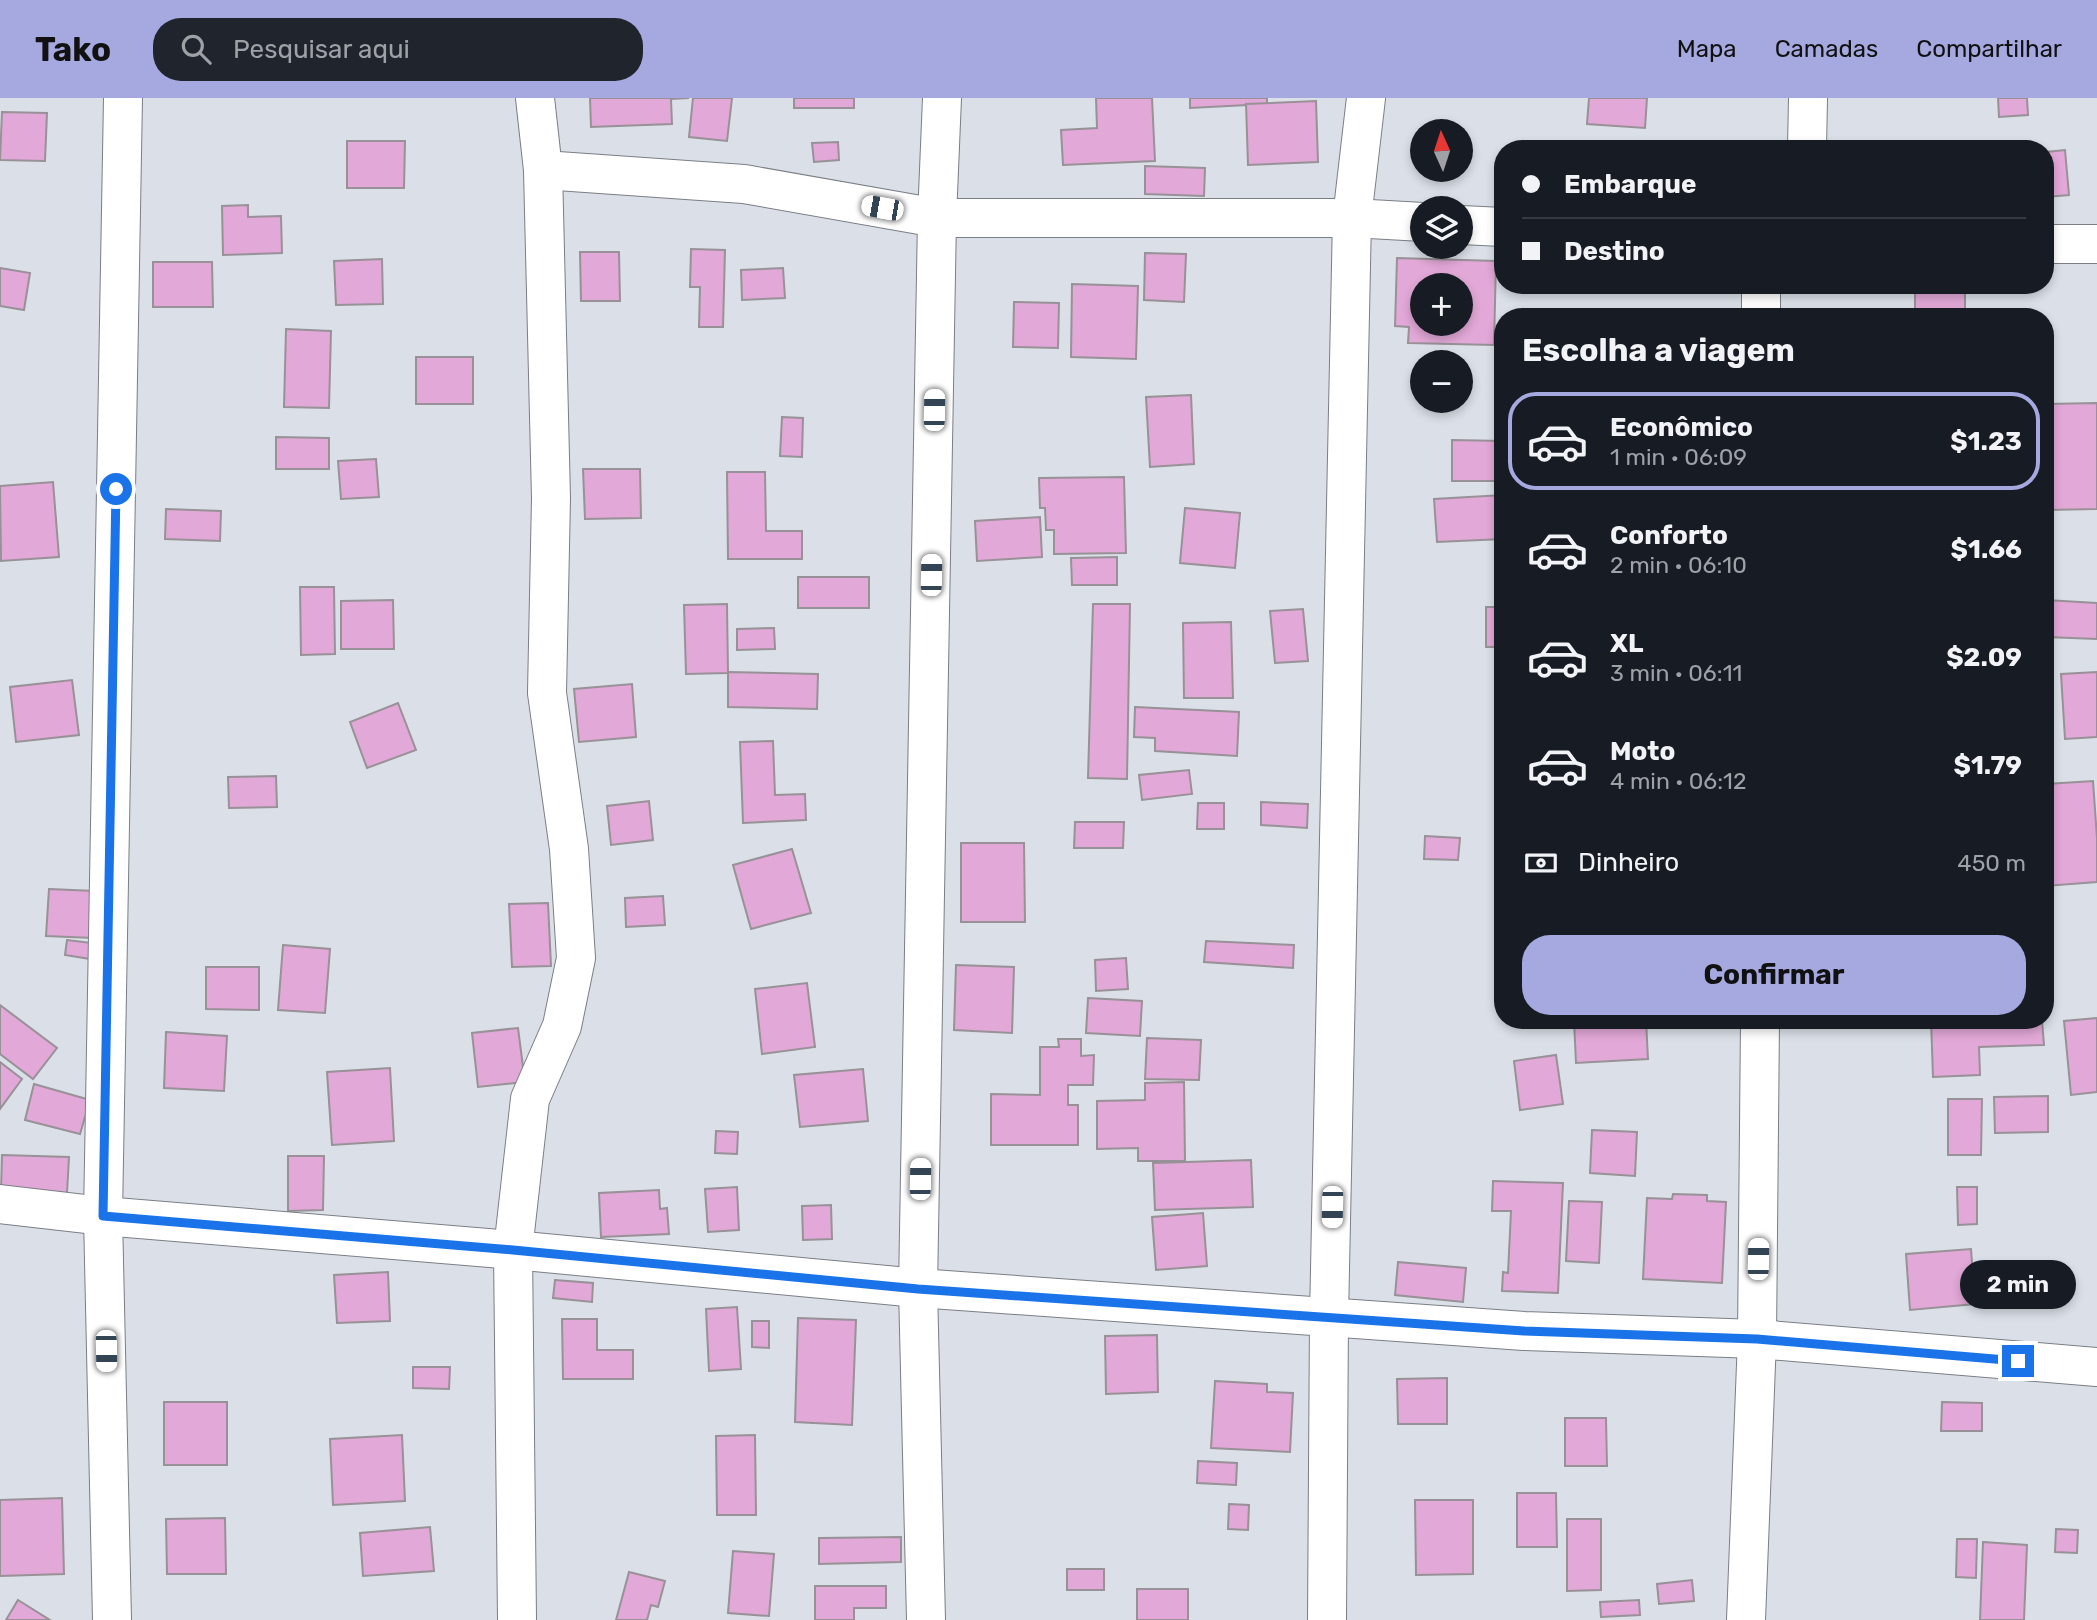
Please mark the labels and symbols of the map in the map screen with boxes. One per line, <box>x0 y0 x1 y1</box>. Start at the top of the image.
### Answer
north arrow <box>1410 119 1474 182</box>
car <box>860 194 905 222</box>
car <box>924 389 945 431</box>
route start <box>100 473 132 505</box>
car <box>921 554 942 596</box>
car <box>910 1158 931 1200</box>
car <box>1322 1186 1343 1228</box>
car <box>1748 1238 1769 1280</box>
callout: 2 min <box>1960 1260 2076 1308</box>
car <box>96 1330 117 1372</box>
route end <box>2002 1345 2034 1377</box>

